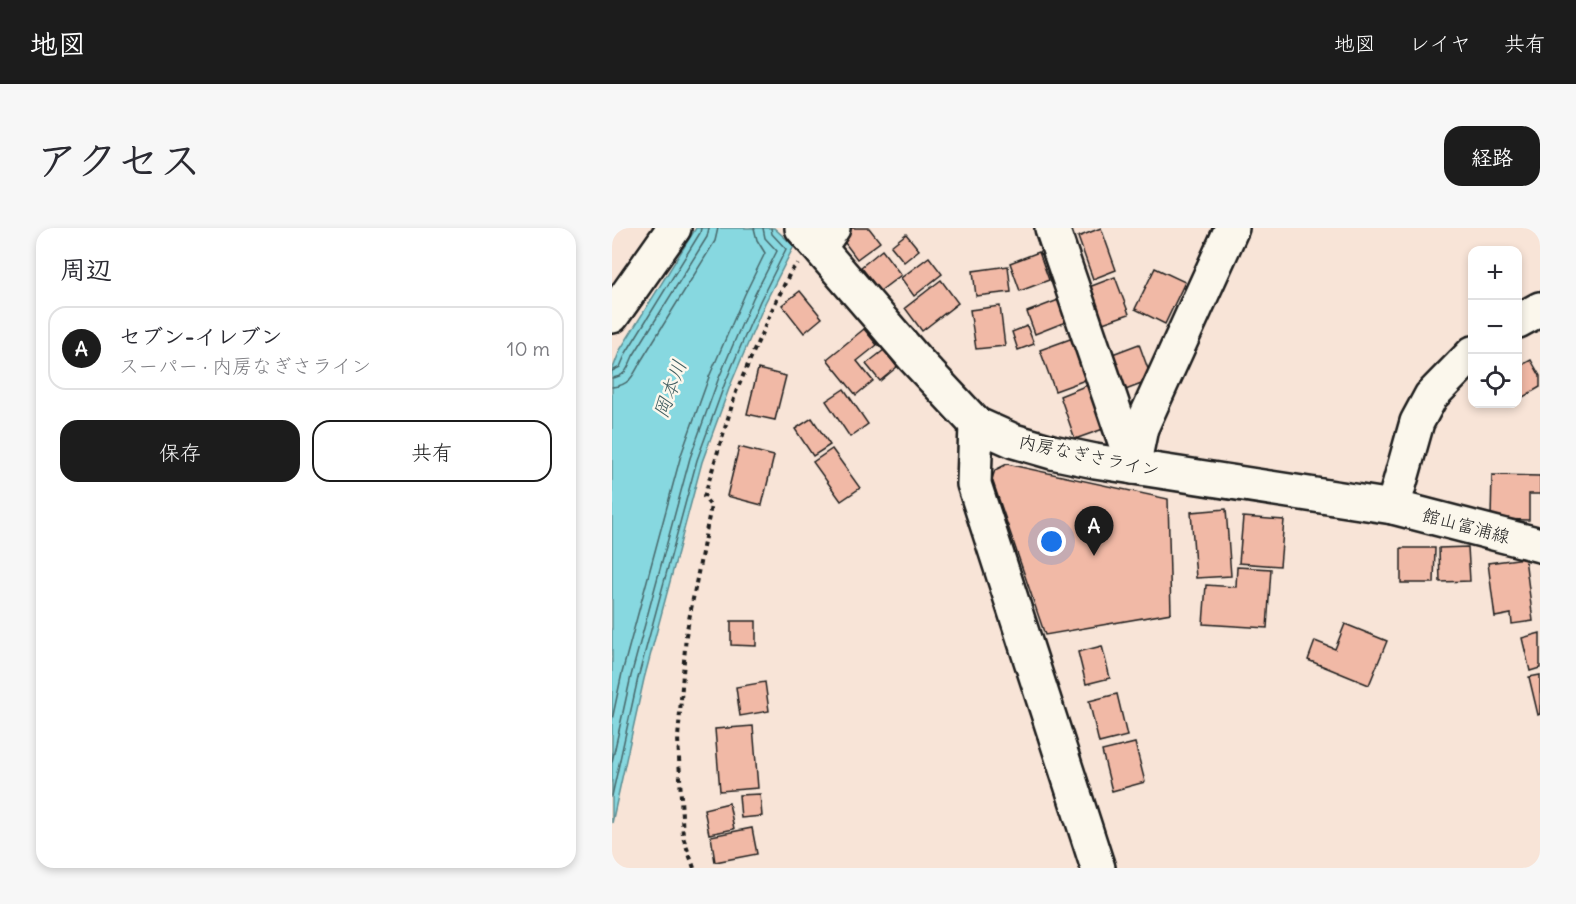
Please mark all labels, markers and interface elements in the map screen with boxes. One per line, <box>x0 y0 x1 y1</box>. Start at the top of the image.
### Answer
text: 地図 <box>30 26 86 62</box>
text: 地図 <box>1334 30 1376 57</box>
text: レイヤ <box>1409 30 1471 57</box>
text: 共有 <box>1504 30 1546 57</box>
button: 経路 <box>1444 126 1540 186</box>
text: アクセス <box>36 134 201 186</box>
map controls <box>1468 246 1522 408</box>
button: + <box>1468 246 1522 300</box>
text: 周辺 <box>60 253 112 286</box>
button: − <box>1468 300 1522 354</box>
text: セブン-イレブン <box>119 322 282 350</box>
text: A <box>75 336 88 361</box>
text: 10 m <box>507 336 550 361</box>
text: スーパー · 内房なぎさライン <box>119 353 371 378</box>
button: locate <box>1468 354 1522 408</box>
water label: 岡本川 <box>648 356 692 421</box>
button: 保存 <box>60 420 300 482</box>
button: 共有 <box>312 420 552 482</box>
street label: 内房なぎさライン <box>1017 429 1162 482</box>
street label: 館山富浦線 <box>1420 503 1513 548</box>
pin: A <box>1074 506 1114 556</box>
your location <box>1037 527 1066 556</box>

